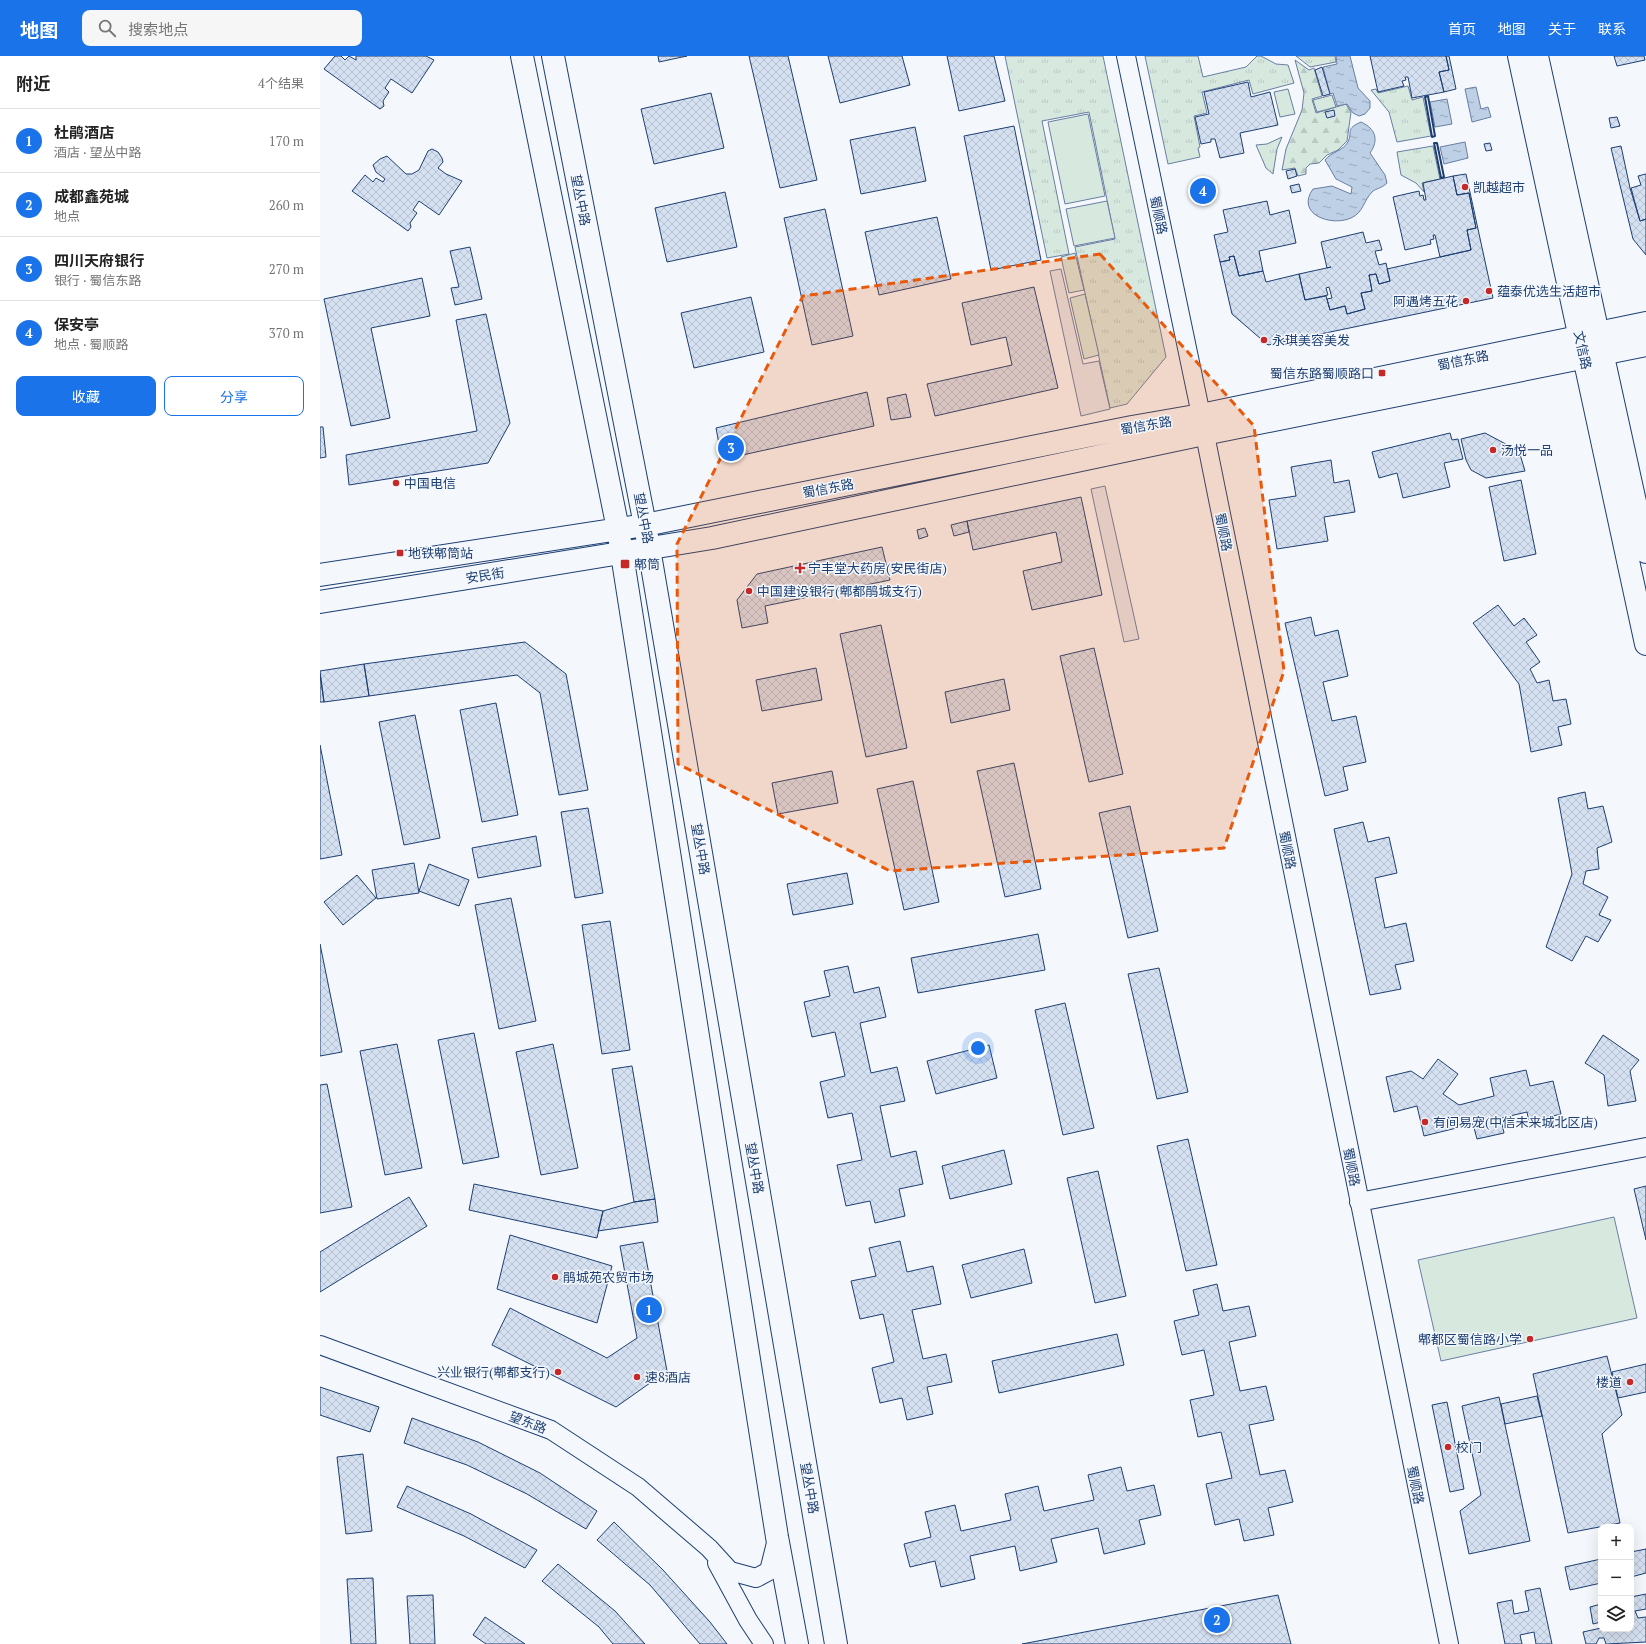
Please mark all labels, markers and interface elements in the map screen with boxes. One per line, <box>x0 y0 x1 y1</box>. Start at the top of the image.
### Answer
search box <box>82 10 362 46</box>
text: 地图 <box>20 17 58 42</box>
icon: search <box>96 17 118 39</box>
text: 搜索地点 <box>128 19 188 39</box>
text: 首页 <box>1448 19 1476 38</box>
text: 地图 <box>1498 19 1526 38</box>
text: 关于 <box>1548 19 1576 38</box>
text: 联系 <box>1598 19 1626 38</box>
text: 附近 <box>16 72 50 95</box>
text: 4个结果 <box>258 74 304 92</box>
text: 杜鹃酒店 <box>54 122 114 142</box>
text: 1 <box>25 132 33 150</box>
text: 170 m <box>269 132 304 150</box>
text: 酒店 · 望丛中路 <box>54 143 141 161</box>
street label: 望丛中路 <box>567 173 595 227</box>
pin: 4 <box>1190 176 1216 206</box>
place label: 凯越超市 <box>1473 178 1525 196</box>
marker: 凯越超市 <box>1460 182 1470 192</box>
text: 成都鑫苑城 <box>54 186 129 206</box>
street label: 蜀顺路 <box>1146 194 1172 236</box>
text: 2 <box>25 196 33 214</box>
text: 260 m <box>269 196 304 214</box>
text: 地点 <box>54 207 80 225</box>
text: 四川天府银行 <box>54 250 144 270</box>
text: 3 <box>25 260 33 278</box>
text: 270 m <box>269 260 304 278</box>
text: 银行 · 蜀信东路 <box>54 271 141 289</box>
place label: 蕴泰优选生活超市 <box>1497 282 1601 300</box>
marker: 蕴泰优选生活超市 <box>1484 286 1494 296</box>
place label: 阿遇烤五花 <box>1393 292 1458 310</box>
marker: 阿遇烤五花 <box>1461 296 1471 306</box>
text: 保安亭 <box>54 314 99 334</box>
text: 4 <box>25 324 33 342</box>
text: 370 m <box>269 324 304 342</box>
street label: 文信路 <box>1570 329 1596 371</box>
place label: 永琪美容美发 <box>1272 331 1350 349</box>
text: 地点 · 蜀顺路 <box>54 335 128 353</box>
marker: 永琪美容美发 <box>1259 335 1269 345</box>
street label: 蜀信东路 <box>1436 346 1490 374</box>
place label: 蜀信东路蜀顺路口 <box>1270 364 1374 382</box>
marker: 蜀信东路蜀顺路口 <box>1377 368 1387 378</box>
button: 收藏 <box>16 376 156 416</box>
button: 分享 <box>164 376 304 416</box>
street label: 蜀信东路 <box>1119 412 1173 438</box>
pin: 3 <box>718 433 744 463</box>
place label: 汤悦一品 <box>1501 441 1553 459</box>
marker: 汤悦一品 <box>1488 445 1498 455</box>
place label: 中国电信 <box>404 474 456 492</box>
street label: 蜀信东路 <box>801 474 855 502</box>
marker: 中国电信 <box>391 478 401 488</box>
street label: 望丛中路 <box>630 491 658 545</box>
street label: 蜀顺路 <box>1211 511 1237 553</box>
place label: 地铁郫筒站 <box>408 544 473 562</box>
marker: 地铁郫筒站 <box>395 548 405 558</box>
place label: 郫筒 <box>634 555 660 573</box>
marker: 郫筒 <box>619 558 631 570</box>
place label: 宁丰堂大药房(安民街店) <box>808 559 947 577</box>
street label: 安民街 <box>464 563 506 587</box>
marker: 宁丰堂大药房(安民街店) <box>795 563 805 573</box>
place label: 中国建设银行(郫都鹃城支行) <box>757 582 922 600</box>
marker: 中国建设银行(郫都鹃城支行) <box>744 586 754 596</box>
street label: 望丛中路 <box>688 822 714 876</box>
street label: 蜀顺路 <box>1275 829 1301 871</box>
your location <box>968 1038 988 1058</box>
place label: 有间易宠(中信未来城北区店) <box>1433 1113 1598 1131</box>
marker: 有间易宠(中信未来城北区店) <box>1420 1117 1430 1127</box>
street label: 望丛中路 <box>742 1141 768 1195</box>
street label: 蜀顺路 <box>1339 1146 1365 1188</box>
place label: 鹃城苑农贸市场 <box>563 1268 654 1286</box>
marker: 鹃城苑农贸市场 <box>550 1272 560 1282</box>
pin: 1 <box>636 1295 662 1325</box>
place label: 郫都区蜀信路小学 <box>1418 1330 1522 1348</box>
marker: 郫都区蜀信路小学 <box>1525 1334 1535 1344</box>
place label: 兴业银行(郫都支行) <box>437 1363 550 1381</box>
marker: 兴业银行(郫都支行) <box>553 1367 563 1377</box>
place label: 速8酒店 <box>645 1368 691 1386</box>
marker: 速8酒店 <box>632 1372 642 1382</box>
place label: 楼道 <box>1596 1373 1622 1391</box>
marker: 楼道 <box>1625 1377 1635 1387</box>
street label: 望东路 <box>507 1407 549 1437</box>
place label: 校门 <box>1456 1438 1482 1456</box>
marker: 校门 <box>1443 1442 1453 1452</box>
street label: 望丛中路 <box>797 1461 823 1515</box>
street label: 蜀顺路 <box>1403 1464 1429 1506</box>
map controls <box>1598 1524 1634 1632</box>
button: + <box>1598 1524 1634 1560</box>
button: − <box>1598 1560 1634 1596</box>
button: layers <box>1598 1596 1634 1632</box>
pin: 2 <box>1204 1605 1230 1635</box>

